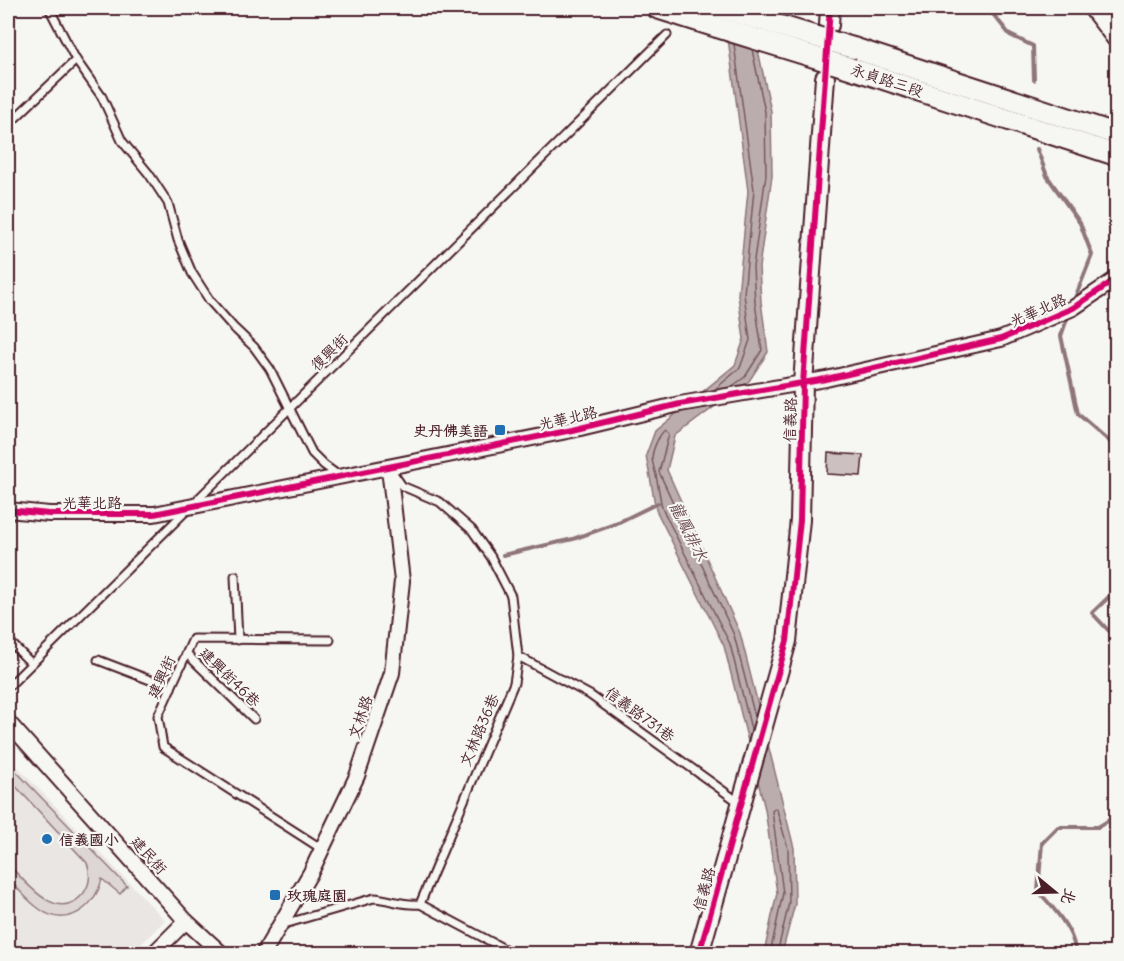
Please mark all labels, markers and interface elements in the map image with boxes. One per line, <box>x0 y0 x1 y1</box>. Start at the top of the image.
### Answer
street label: 永貞路三段 <box>848 59 926 101</box>
street label: 光華北路 <box>1007 289 1069 331</box>
street label: 復興街 <box>306 329 352 375</box>
street label: 信義路 <box>780 397 800 443</box>
street label: 光華北路 <box>537 402 599 434</box>
place label: 史丹佛美語 <box>413 421 488 440</box>
marker: 史丹佛美語 <box>493 423 507 437</box>
street label: 光華北路 <box>62 493 122 512</box>
water label: 龍鳳排水 <box>666 498 713 565</box>
street label: 建興街46巷 <box>196 643 264 711</box>
street label: 建興街 <box>143 653 179 701</box>
street label: 信義路731巷 <box>601 682 679 746</box>
street label: 文林路36巷 <box>455 691 503 769</box>
street label: 文林路 <box>344 693 376 741</box>
place label: 信義國小 <box>59 830 119 849</box>
marker: 信義國小 <box>40 832 54 846</box>
street label: 建民街 <box>127 832 171 878</box>
north arrow <box>1025 862 1085 922</box>
street label: 信義路 <box>689 865 719 913</box>
place label: 玫瑰庭園 <box>287 886 347 905</box>
text: 北 <box>1057 886 1081 908</box>
marker: 玫瑰庭園 <box>268 888 282 902</box>

